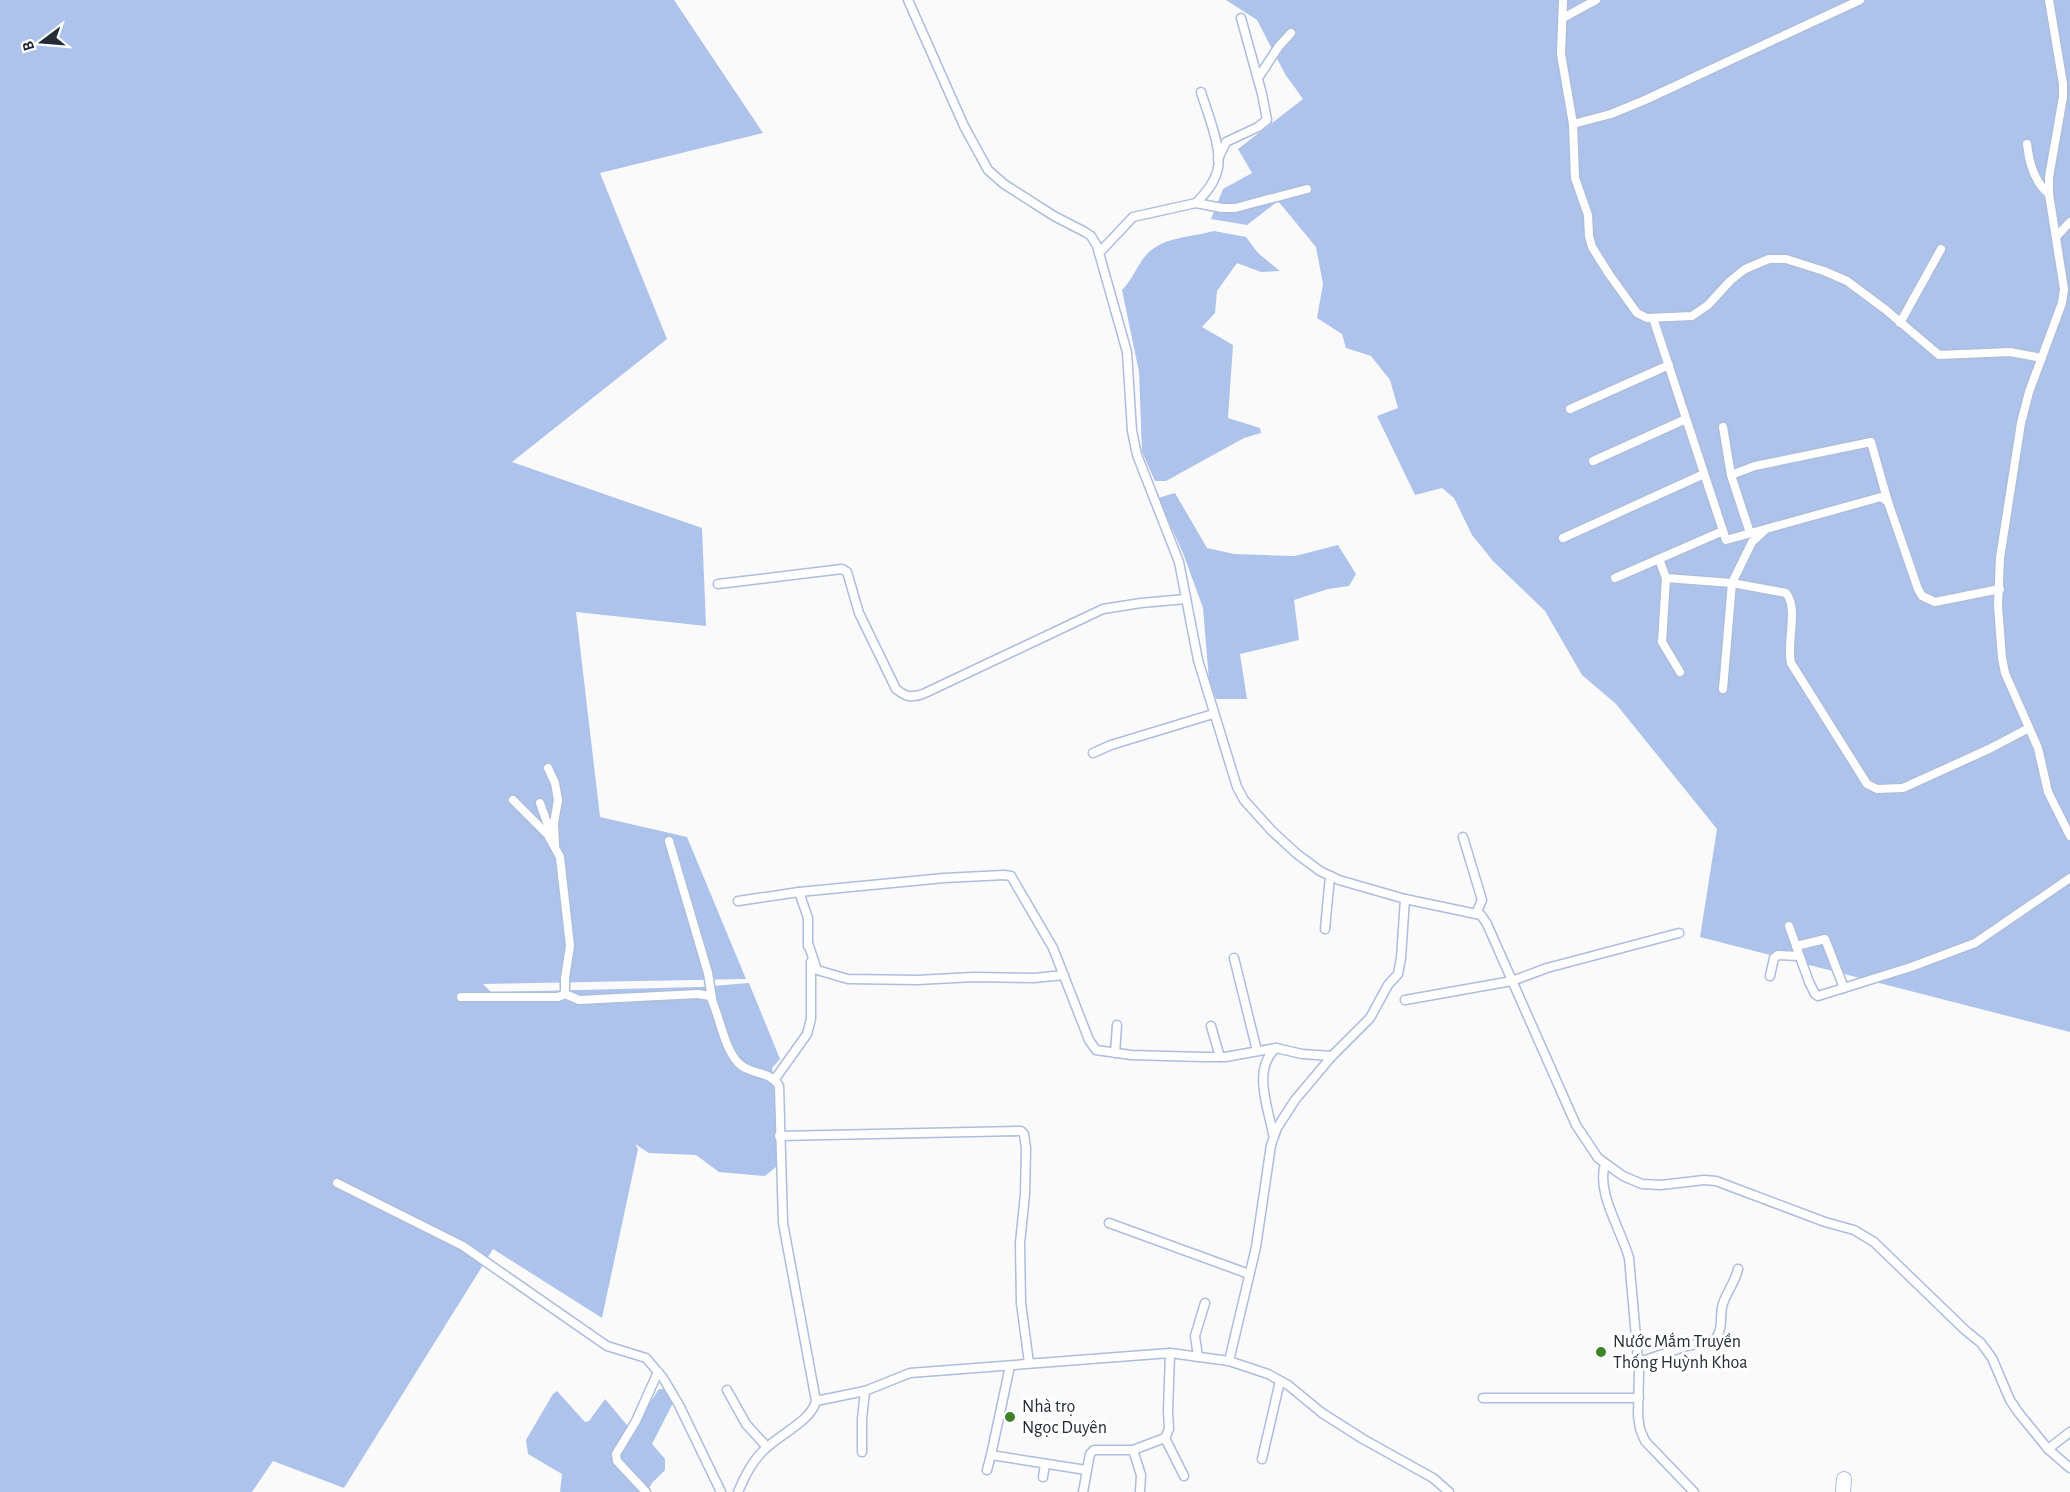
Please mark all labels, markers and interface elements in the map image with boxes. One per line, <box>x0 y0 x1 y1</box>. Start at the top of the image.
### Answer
north arrow <box>12 12 72 72</box>
text: B <box>20 39 38 53</box>
place label: Nước Mắm Truyền Thống Huỳnh Khoa <box>1613 1332 1748 1372</box>
marker: Nước Mắm Truyền Thống Huỳnh Khoa <box>1594 1345 1608 1359</box>
place label: Nhà trọ Ngọc Duyên <box>1022 1398 1107 1437</box>
marker: Nhà trọ Ngọc Duyên <box>1003 1410 1017 1424</box>

